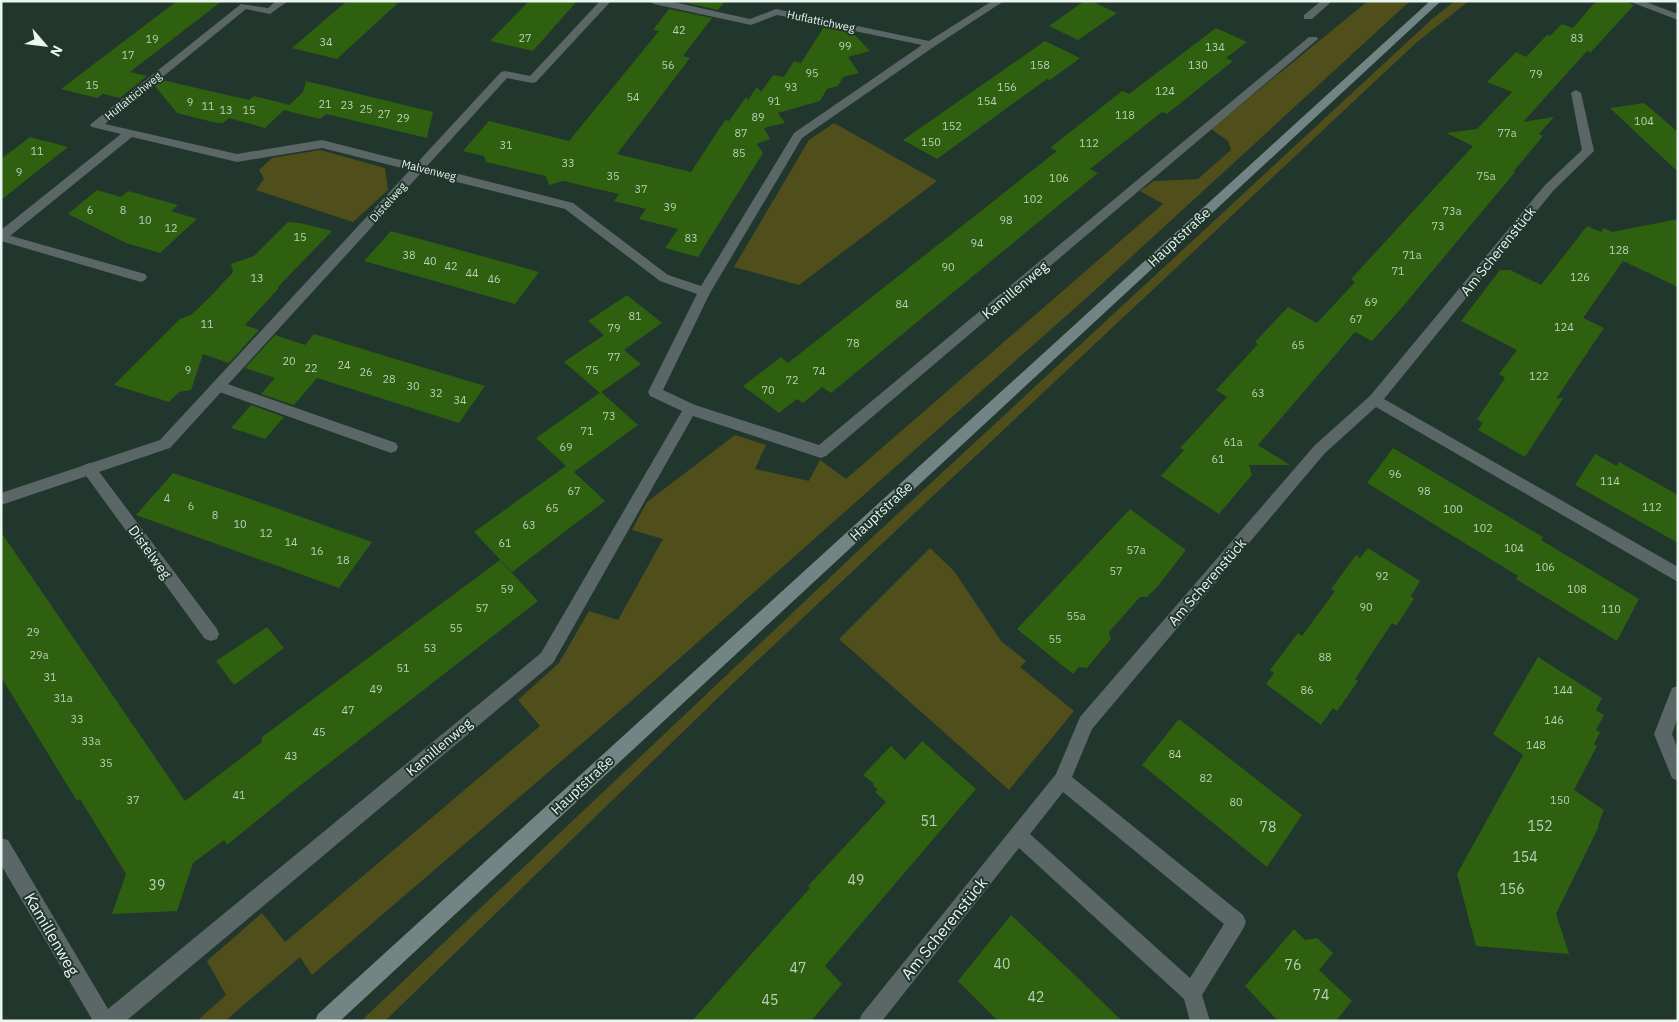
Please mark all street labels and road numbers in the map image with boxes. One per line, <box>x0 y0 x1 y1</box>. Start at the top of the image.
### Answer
street label: Huflattichweg <box>786 7 856 35</box>
street label: Huflattichweg <box>102 69 164 123</box>
street label: Malvenweg <box>400 156 458 184</box>
street label: Distelweg <box>367 179 410 225</box>
street label: Am Scherenstück <box>1456 202 1540 299</box>
street label: Hauptstraße <box>1144 203 1214 271</box>
street label: Kamillenweg <box>978 257 1052 323</box>
street label: Hauptstraße <box>846 477 916 545</box>
street label: Distelweg <box>125 522 176 583</box>
street label: Am Scherenstück <box>1164 534 1250 629</box>
street label: Kamillenweg <box>402 714 476 780</box>
street label: Hauptstraße <box>547 751 617 819</box>
street label: Am Scherenstück <box>897 872 992 983</box>
street label: Kamillenweg <box>20 889 84 979</box>

